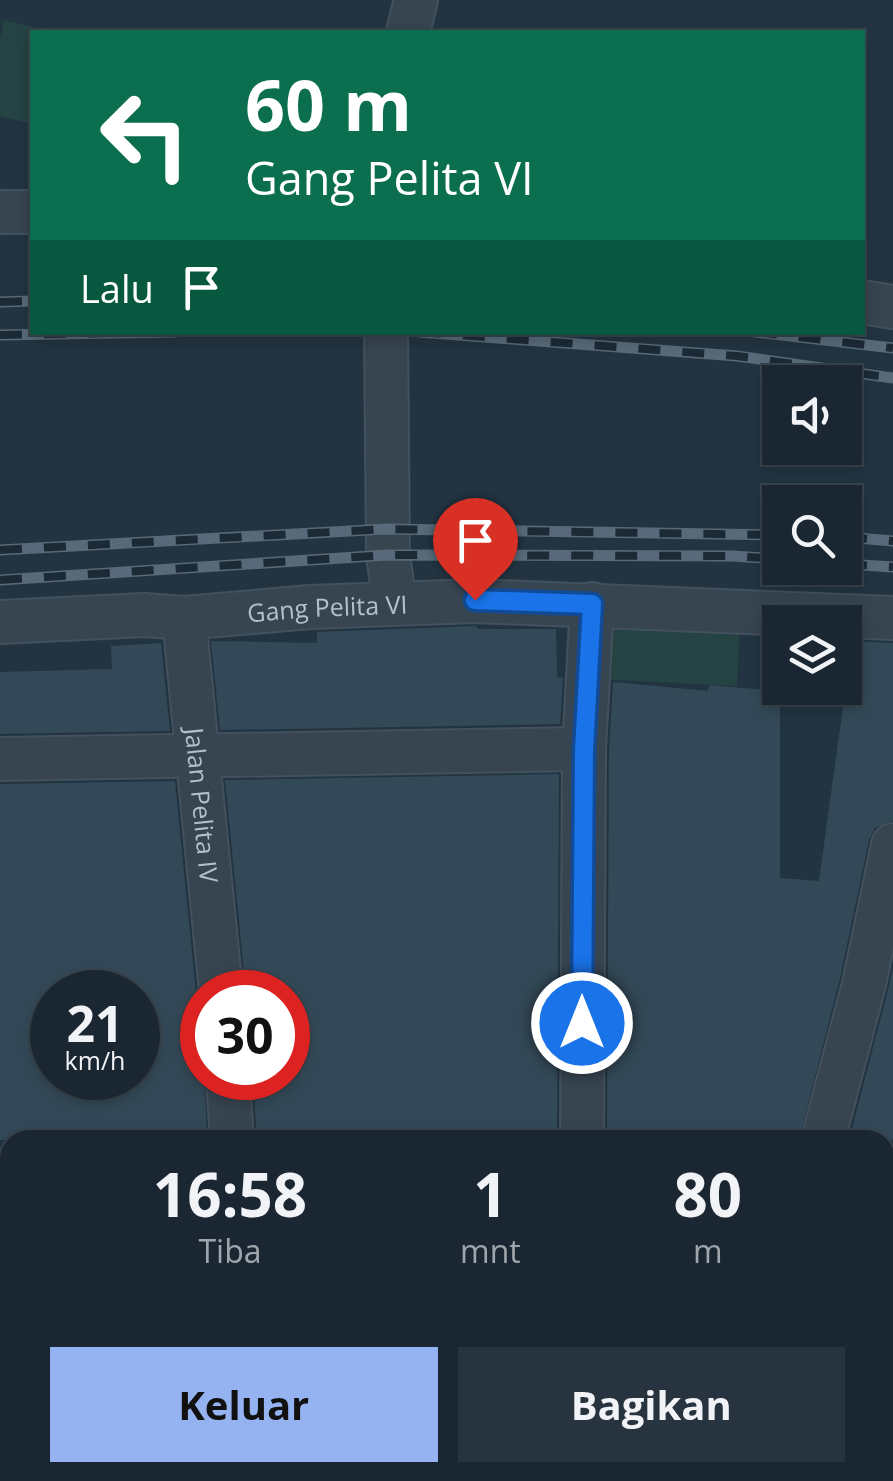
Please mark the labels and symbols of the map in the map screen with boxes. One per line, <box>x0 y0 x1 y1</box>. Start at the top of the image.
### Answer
pin <box>433 498 518 601</box>
street label: Gang Pelita VI <box>246 586 408 629</box>
street label: Jalan Pelita IV <box>178 724 227 884</box>
speed limit sign: 30 <box>180 970 310 1100</box>
position arrow <box>530 971 634 1075</box>

